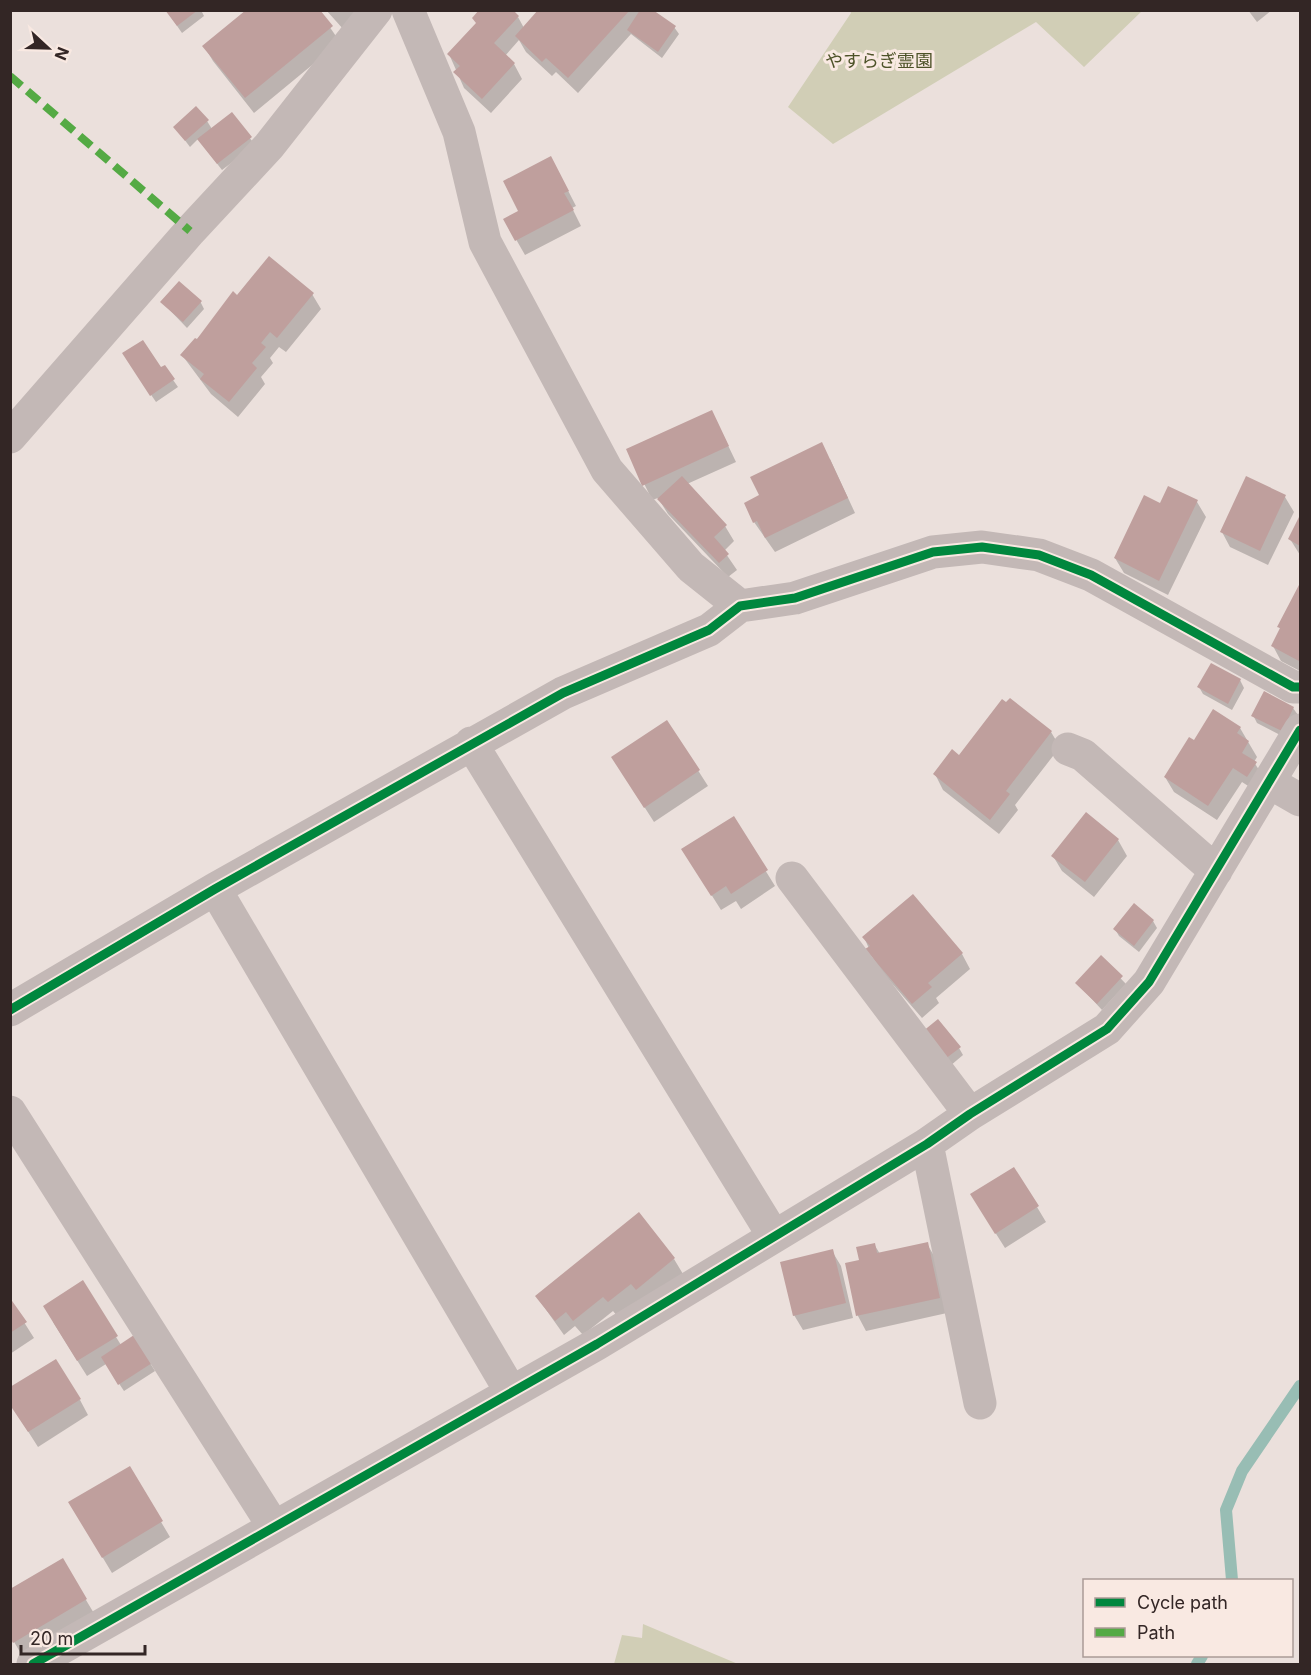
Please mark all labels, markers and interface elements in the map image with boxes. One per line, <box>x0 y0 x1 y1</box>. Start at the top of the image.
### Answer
north arrow <box>18 18 78 78</box>
text: N <box>50 44 73 63</box>
park label: やすらぎ霊園 <box>825 50 933 71</box>
legend <box>1083 1579 1293 1657</box>
text: Cycle path <box>1137 1592 1228 1613</box>
scale bar <box>21 1618 146 1656</box>
text: Path <box>1137 1622 1175 1643</box>
text: 20 m <box>30 1628 73 1649</box>

